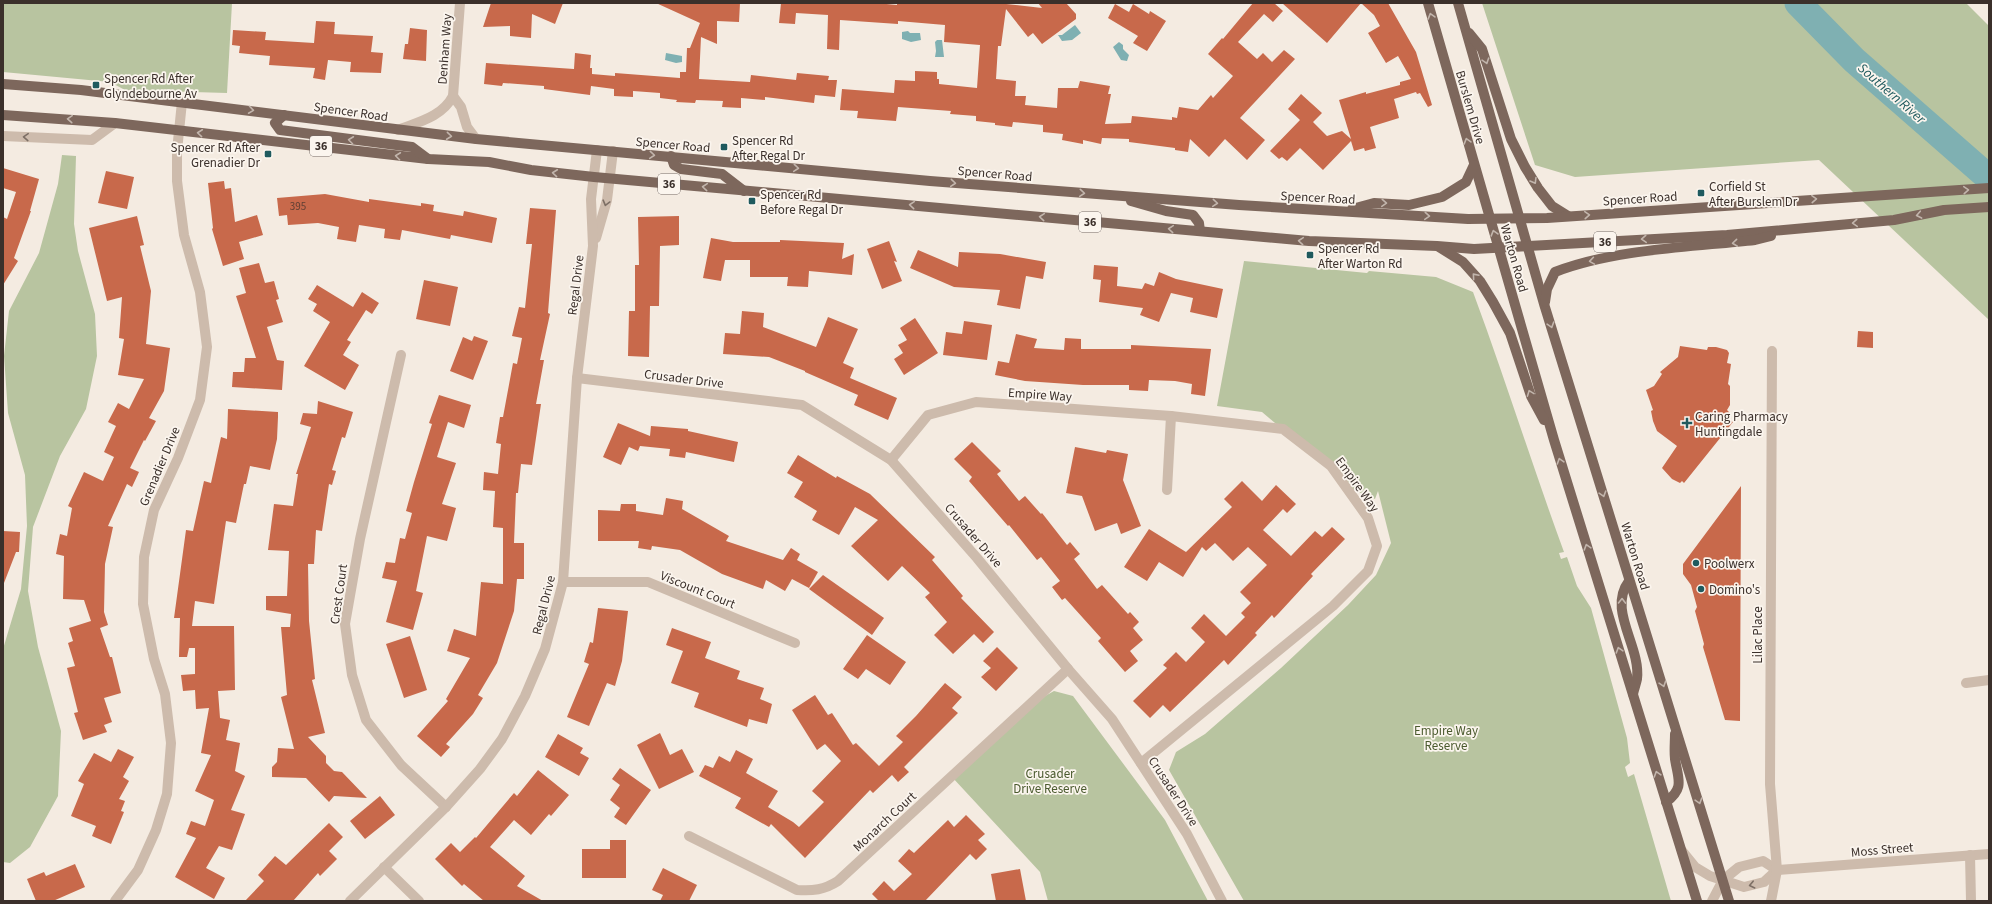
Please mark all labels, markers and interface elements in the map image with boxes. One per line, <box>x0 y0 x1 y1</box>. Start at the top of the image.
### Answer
street label: Denham Way <box>434 13 456 85</box>
one-way arrow <box>1427 13 1436 20</box>
one-way arrow <box>1481 57 1490 64</box>
water label: Southern River <box>1853 59 1930 130</box>
street label: Burslem Drive <box>1451 68 1489 146</box>
place label: Spencer Rd After Glyndebourne Av <box>104 70 197 103</box>
marker: Spencer Rd After Glyndebourne Av <box>91 80 101 90</box>
street label: Spencer Road <box>313 98 389 126</box>
one-way arrow <box>247 106 254 115</box>
one-way arrow <box>67 115 73 124</box>
one-way arrow <box>197 128 203 137</box>
one-way arrow <box>446 131 452 140</box>
place label: Spencer Rd After Regal Dr <box>732 132 805 165</box>
one-way arrow <box>23 133 29 141</box>
street label: Spencer Road <box>635 133 711 157</box>
one-way arrow <box>348 135 354 144</box>
road number: 36 <box>310 136 332 156</box>
one-way arrow <box>1463 138 1472 145</box>
place label: Spencer Rd After Grenadier Dr <box>171 139 260 172</box>
marker: Spencer Rd After Regal Dr <box>719 142 729 152</box>
marker: Spencer Rd After Grenadier Dr <box>263 149 273 159</box>
one-way arrow <box>649 150 655 159</box>
one-way arrow <box>395 151 401 160</box>
street label: Spencer Road <box>957 162 1033 186</box>
one-way arrow <box>793 164 799 173</box>
one-way arrow <box>552 168 558 177</box>
road number: 36 <box>658 174 680 194</box>
one-way arrow <box>1529 177 1536 184</box>
one-way arrow <box>950 178 956 187</box>
place label: Corfield St After Burslem Dr <box>1709 178 1798 211</box>
one-way arrow <box>702 183 708 192</box>
place label: Spencer Rd Before Regal Dr <box>760 186 844 219</box>
one-way arrow <box>1963 186 1969 195</box>
street label: Spencer Road <box>1280 187 1356 209</box>
street label: Spencer Road <box>1602 187 1678 211</box>
one-way arrow <box>1079 188 1085 197</box>
marker: Corfield St After Burslem Dr <box>1696 188 1706 198</box>
one-way arrow <box>1811 195 1817 203</box>
marker: Spencer Rd Before Regal Dr <box>747 196 757 206</box>
house number: 395 <box>290 199 306 214</box>
one-way arrow <box>1212 199 1218 208</box>
one-way arrow <box>1381 199 1387 208</box>
one-way arrow <box>602 200 611 207</box>
one-way arrow <box>909 201 915 210</box>
one-way arrow <box>1584 210 1590 219</box>
one-way arrow <box>1916 210 1922 219</box>
road number: 36 <box>1079 212 1101 232</box>
one-way arrow <box>1424 212 1430 221</box>
one-way arrow <box>1039 213 1045 222</box>
one-way arrow <box>1852 218 1858 227</box>
street label: Warton Road <box>1496 222 1532 294</box>
one-way arrow <box>1168 224 1174 233</box>
one-way arrow <box>1490 230 1499 237</box>
road number: 36 <box>1594 232 1616 252</box>
one-way arrow <box>1641 235 1647 244</box>
one-way arrow <box>1298 236 1304 245</box>
one-way arrow <box>1732 238 1738 247</box>
place label: Spencer Rd After Warton Rd <box>1318 240 1403 273</box>
marker: Spencer Rd After Warton Rd <box>1305 250 1315 260</box>
street label: Regal Drive <box>563 254 589 316</box>
one-way arrow <box>1589 256 1595 265</box>
one-way arrow <box>1473 273 1480 280</box>
one-way arrow <box>1546 321 1555 328</box>
street label: Crusader Drive <box>643 365 725 393</box>
street label: Empire Way <box>1007 384 1073 406</box>
one-way arrow <box>1526 389 1534 396</box>
place label: Caring Pharmacy Huntingdale <box>1695 408 1788 441</box>
marker: Caring Pharmacy Huntingdale <box>1682 418 1692 428</box>
street label: Grenadier Drive <box>135 424 185 509</box>
street label: Empire Way <box>1331 453 1383 516</box>
one-way arrow <box>1556 458 1565 465</box>
one-way arrow <box>1598 490 1607 497</box>
street label: Crusader Drive <box>940 500 1006 572</box>
street label: Warton Road <box>1616 520 1654 592</box>
one-way arrow <box>1583 544 1592 551</box>
place label: Poolwerx <box>1704 555 1755 573</box>
marker: Poolwerx <box>1691 558 1701 568</box>
street label: Crest Court <box>326 562 352 626</box>
street label: Viscount Court <box>657 567 738 613</box>
street label: Regal Drive <box>528 574 560 637</box>
place label: Domino's <box>1709 581 1761 599</box>
marker: Domino's <box>1696 584 1706 594</box>
one-way arrow <box>1618 598 1626 604</box>
street label: Lilac Place <box>1749 606 1767 664</box>
one-way arrow <box>1615 646 1624 653</box>
one-way arrow <box>1658 681 1666 688</box>
park label: Empire Way Reserve <box>1414 722 1478 755</box>
street label: Crusader Drive <box>1144 753 1202 830</box>
park label: Crusader Drive Reserve <box>1013 765 1087 798</box>
one-way arrow <box>1654 771 1662 778</box>
street label: Monarch Court <box>849 787 921 856</box>
one-way arrow <box>1694 797 1703 804</box>
street label: Moss Street <box>1850 838 1915 862</box>
one-way arrow <box>1749 880 1755 888</box>

